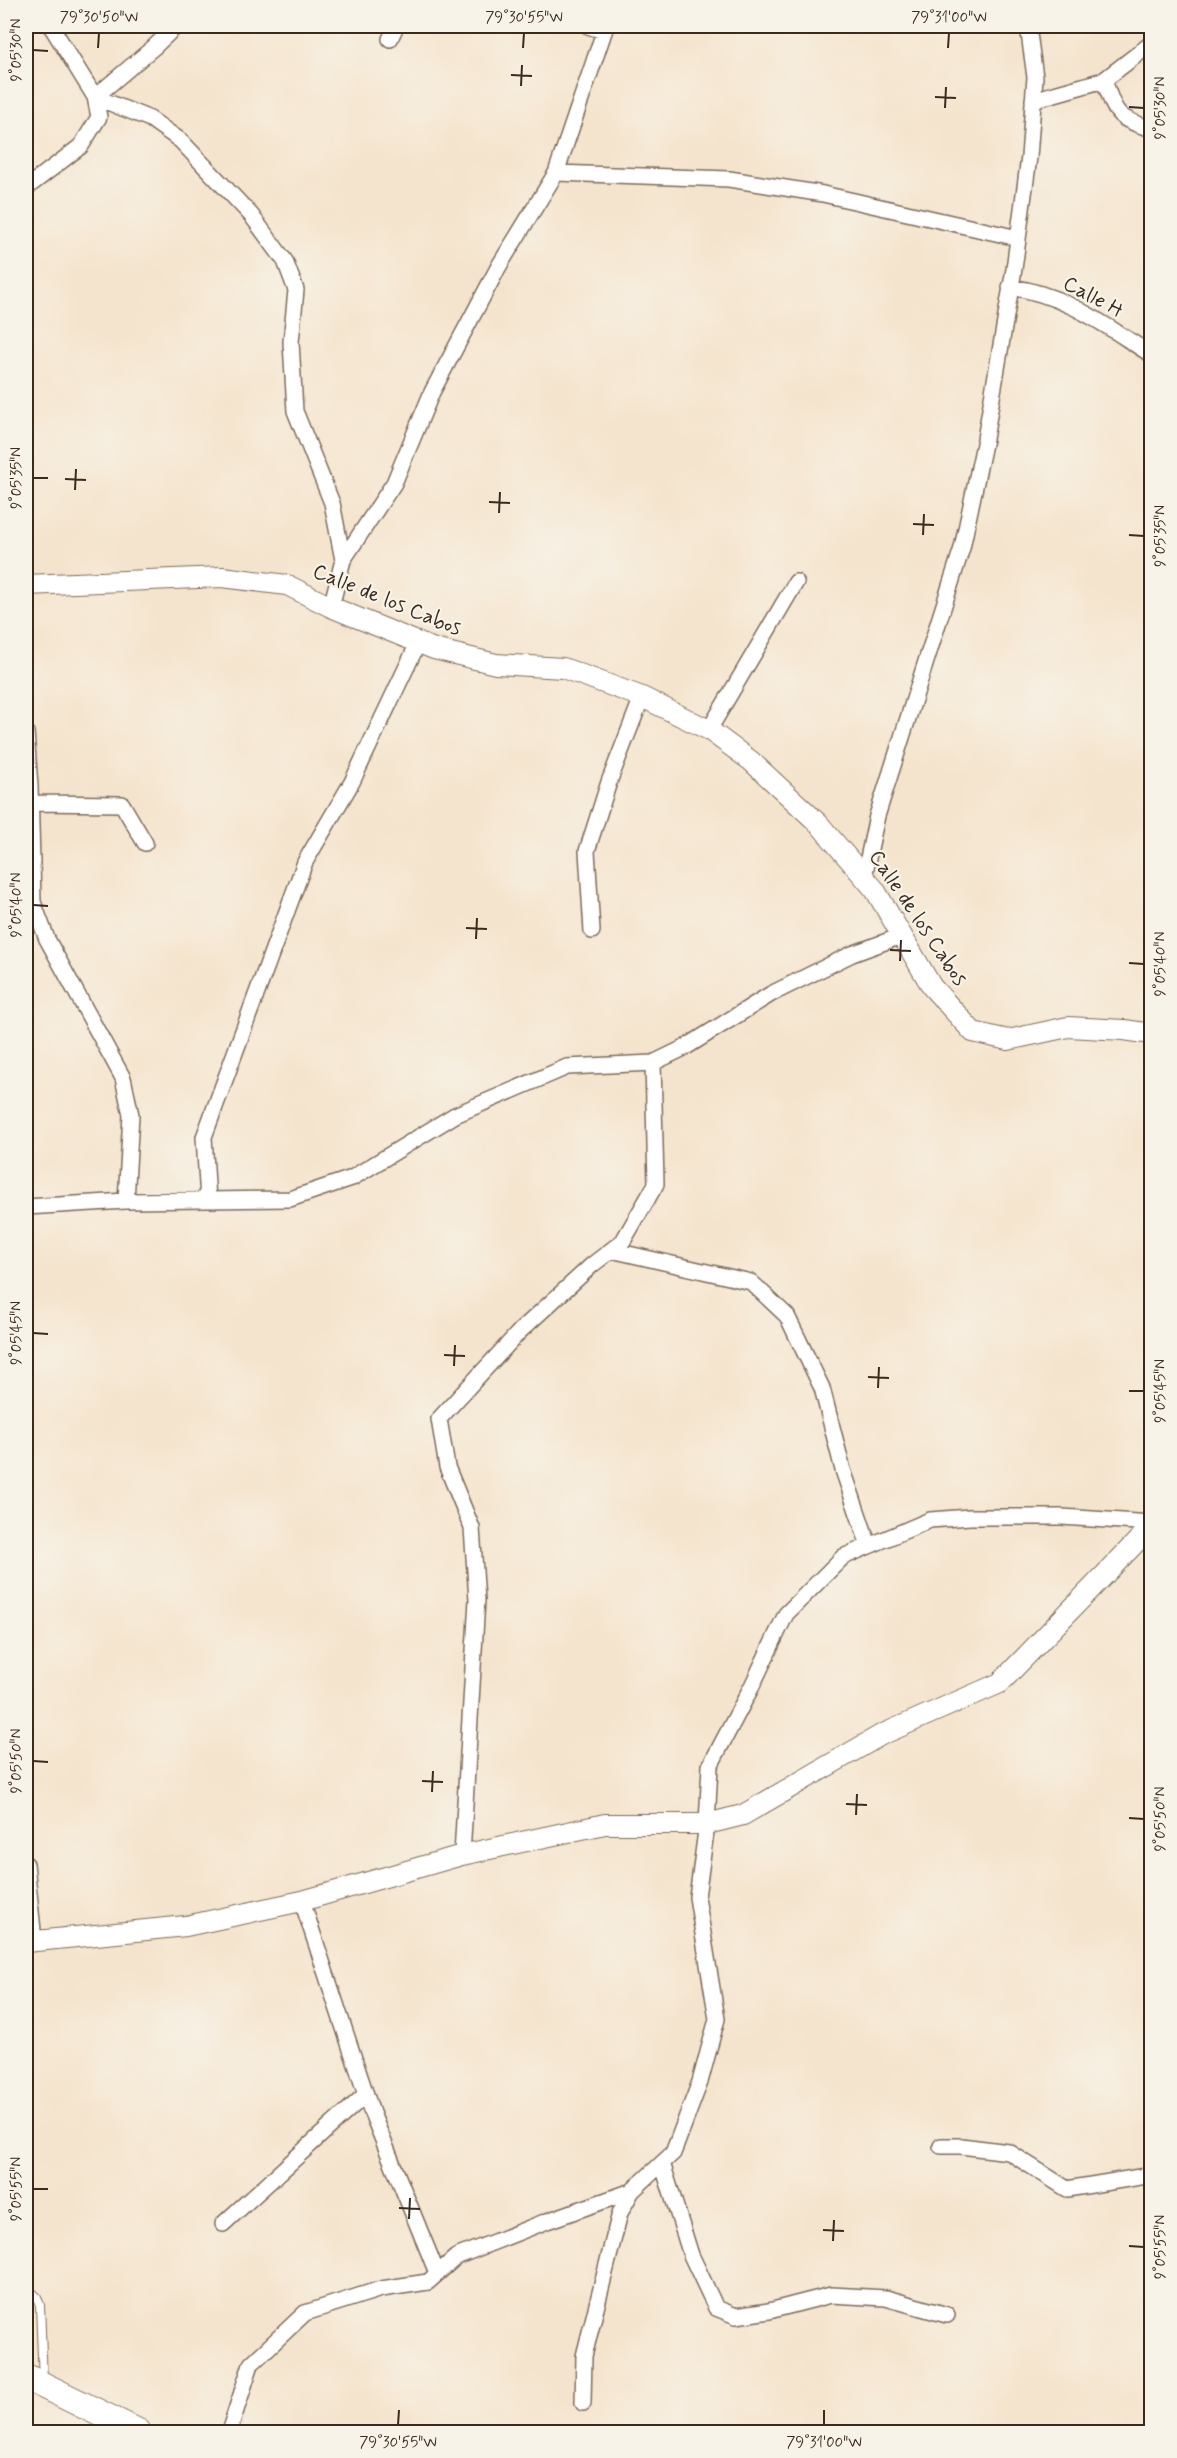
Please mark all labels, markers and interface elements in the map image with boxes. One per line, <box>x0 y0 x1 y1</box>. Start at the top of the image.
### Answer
text: 79°30'50"W <box>60 8 138 28</box>
text: 79°30'55"W <box>485 8 563 28</box>
text: 79°31'00"W <box>911 8 987 28</box>
text: 9°05'30"N <box>7 19 27 81</box>
text: 9°05'30"N <box>1151 77 1171 139</box>
street label: Calle H <box>1058 269 1128 325</box>
text: 9°05'35"N <box>7 447 27 509</box>
text: 9°05'35"N <box>1151 505 1171 567</box>
street label: Calle de los Cabos <box>309 557 465 643</box>
street label: Calle de los Cabos <box>862 845 974 991</box>
text: 9°05'40"N <box>7 873 27 937</box>
text: 9°05'40"N <box>1151 932 1171 996</box>
text: 9°05'45"N <box>7 1301 27 1365</box>
text: 9°05'45"N <box>1151 1359 1171 1423</box>
text: 9°05'50"N <box>7 1728 27 1794</box>
text: 9°05'50"N <box>1151 1786 1171 1852</box>
text: 9°05'55"N <box>7 2157 27 2221</box>
text: 9°05'55"N <box>1151 2215 1171 2279</box>
text: 79°30'55"W <box>359 2433 437 2453</box>
text: 79°31'00"W <box>786 2433 862 2453</box>

